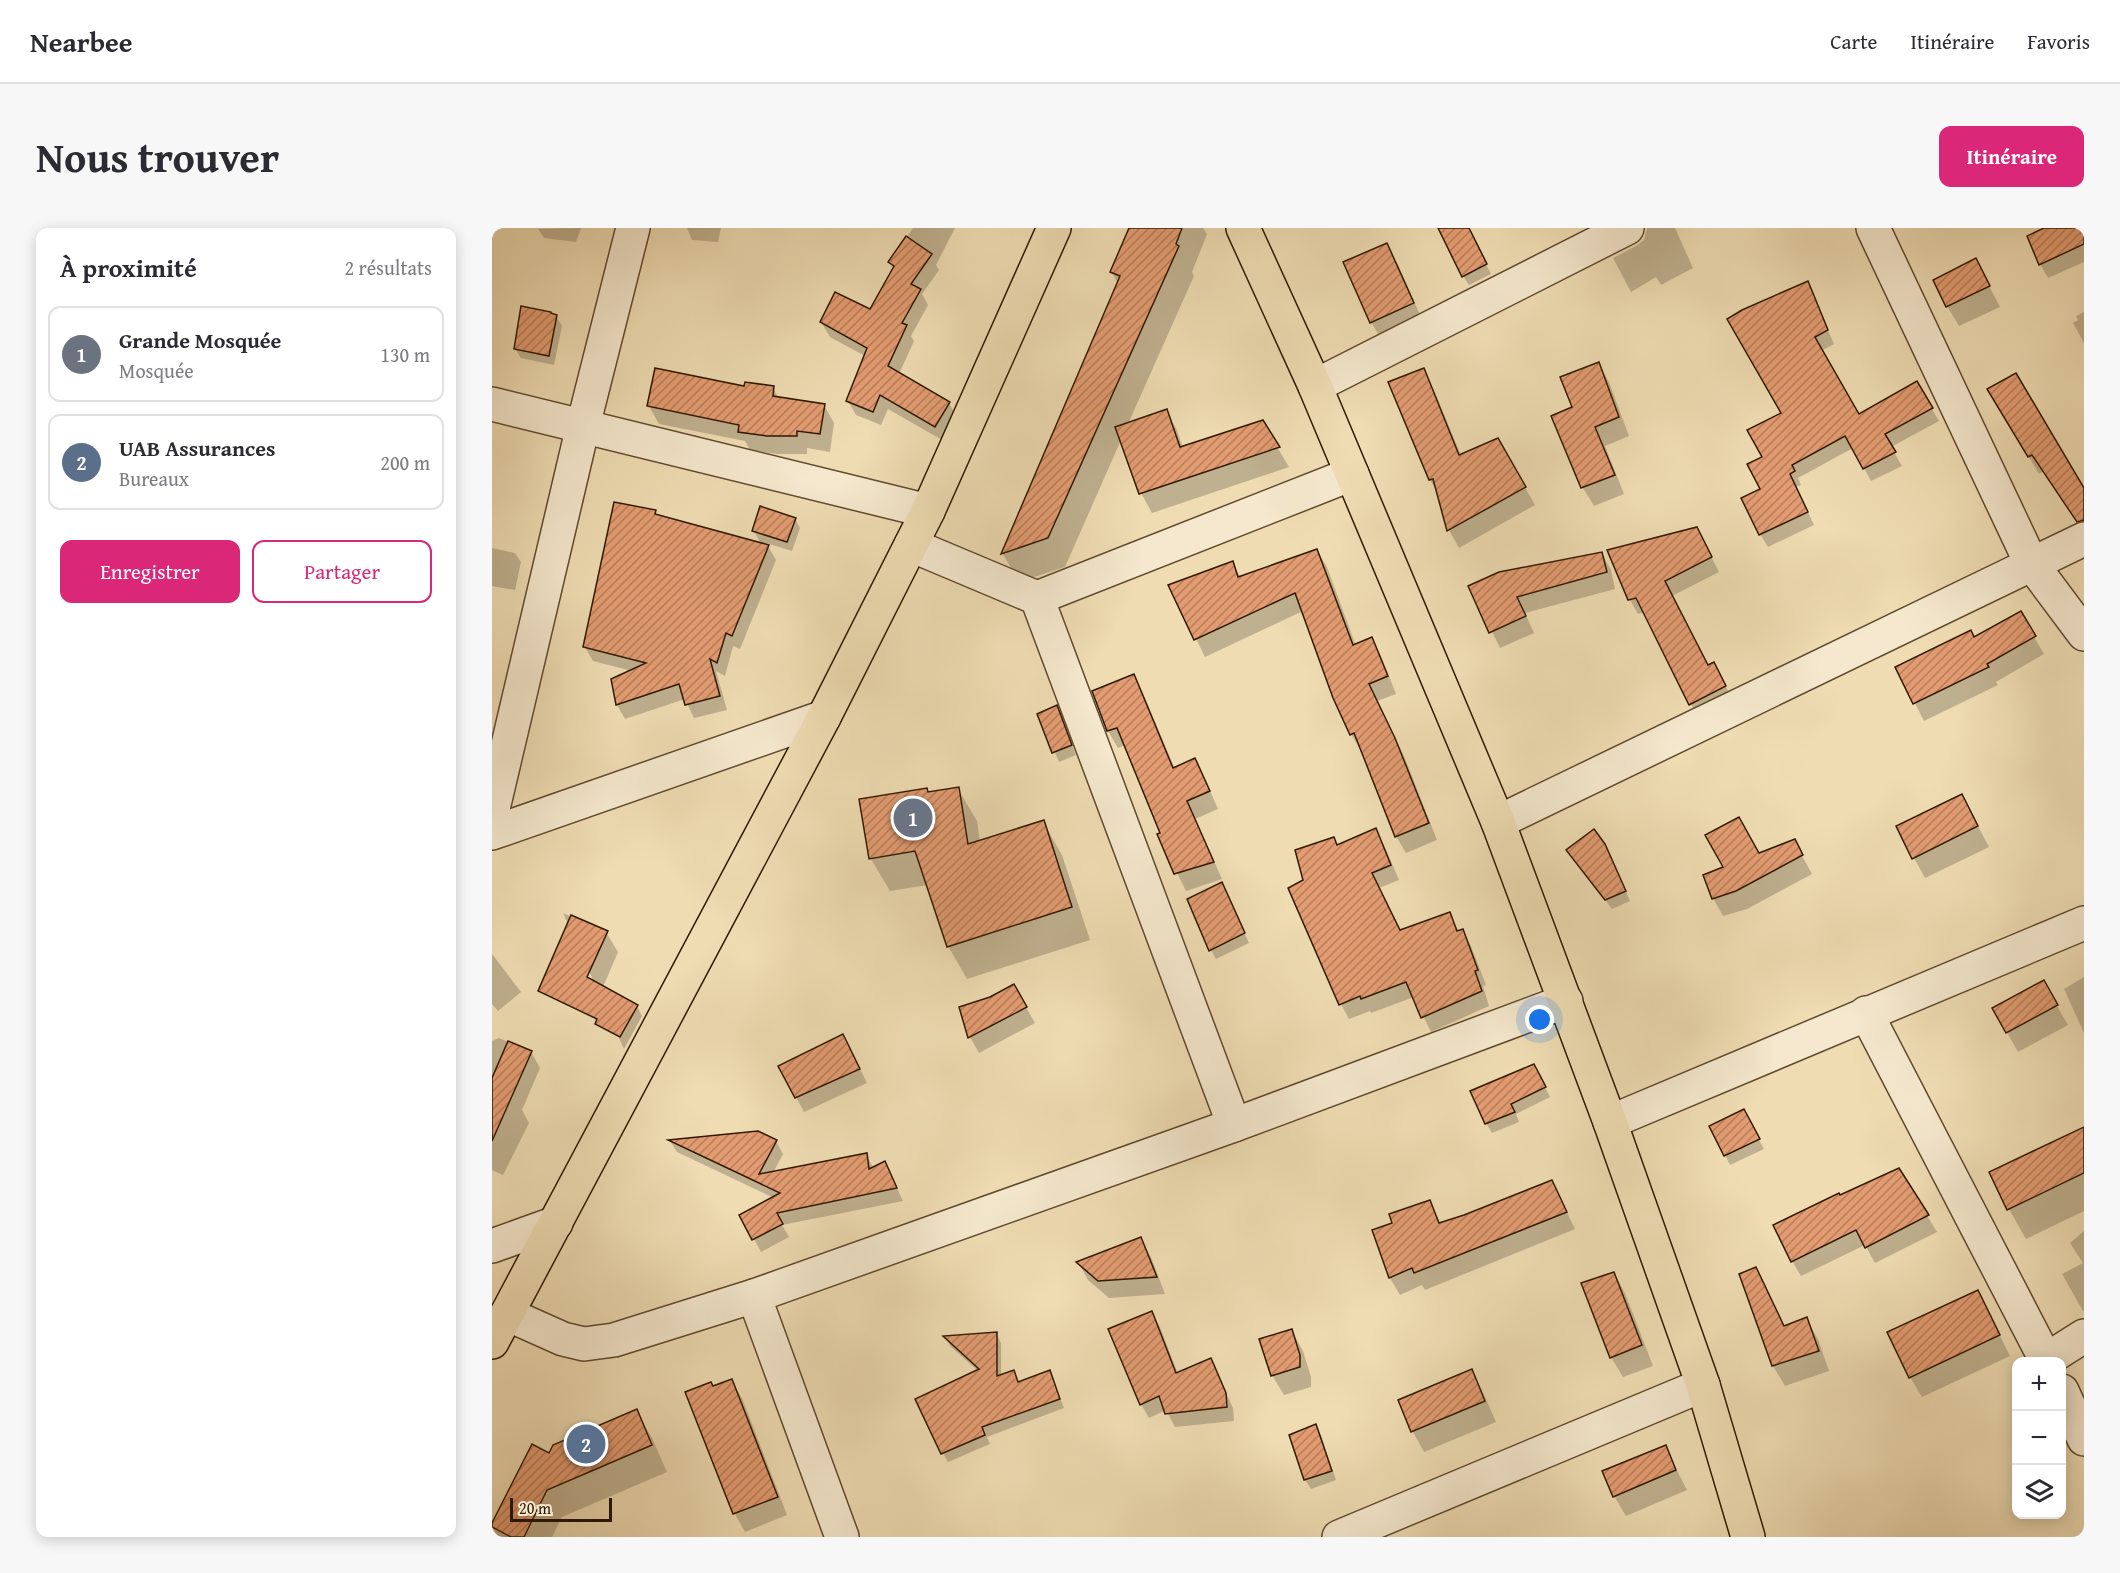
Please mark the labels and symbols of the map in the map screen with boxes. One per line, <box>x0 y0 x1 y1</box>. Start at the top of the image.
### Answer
pin: 1 <box>894 796 932 840</box>
your location <box>1525 1005 1554 1034</box>
pin: 2 <box>566 1422 605 1466</box>
scale bar <box>510 1495 612 1522</box>

